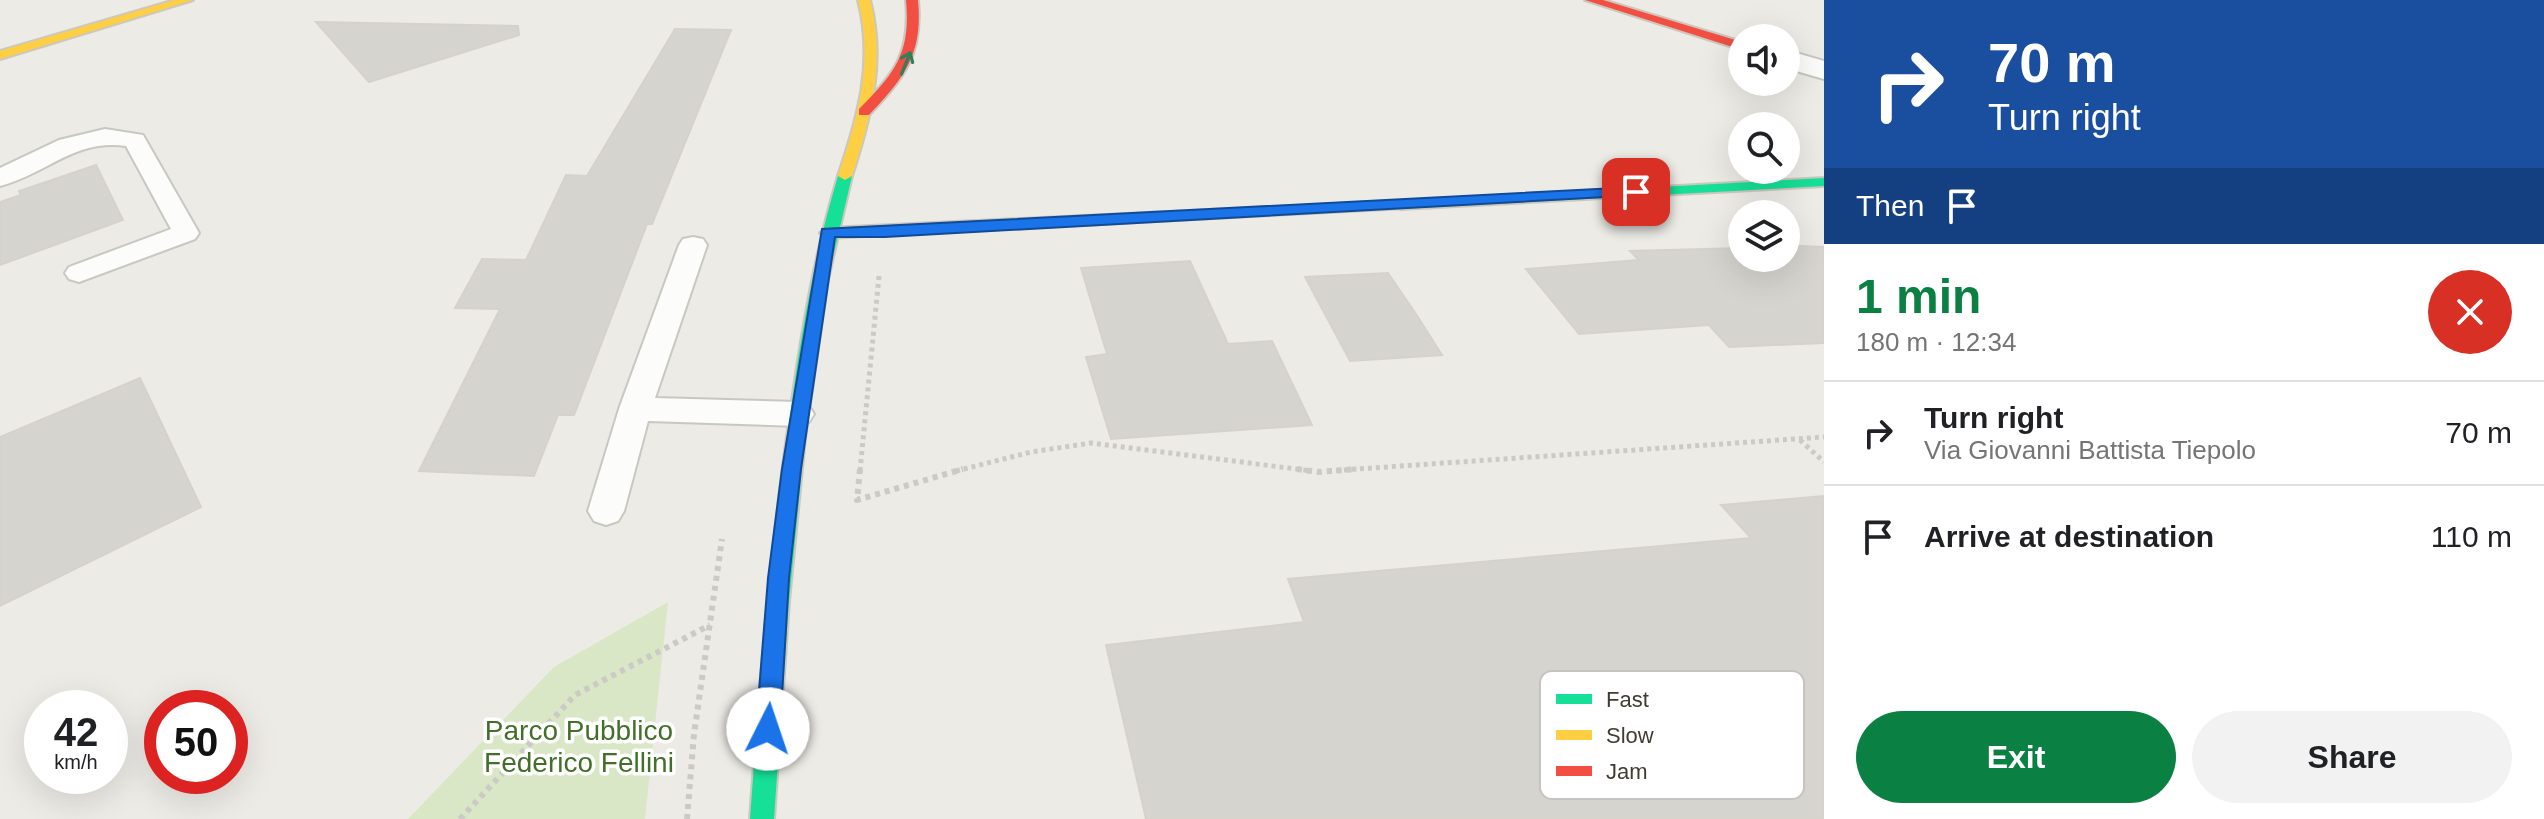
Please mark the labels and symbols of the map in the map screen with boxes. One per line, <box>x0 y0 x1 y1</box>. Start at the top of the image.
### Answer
one-way arrow <box>900 51 914 76</box>
pin <box>1602 158 1670 226</box>
legend <box>1540 671 1804 799</box>
position arrow <box>726 687 810 771</box>
text: Fast <box>1606 687 1649 712</box>
speed limit sign: 50 <box>144 690 248 794</box>
park label: Parco Pubblico Federico Fellini <box>484 715 674 778</box>
text: Slow <box>1606 723 1654 748</box>
text: Jam <box>1606 759 1648 784</box>

